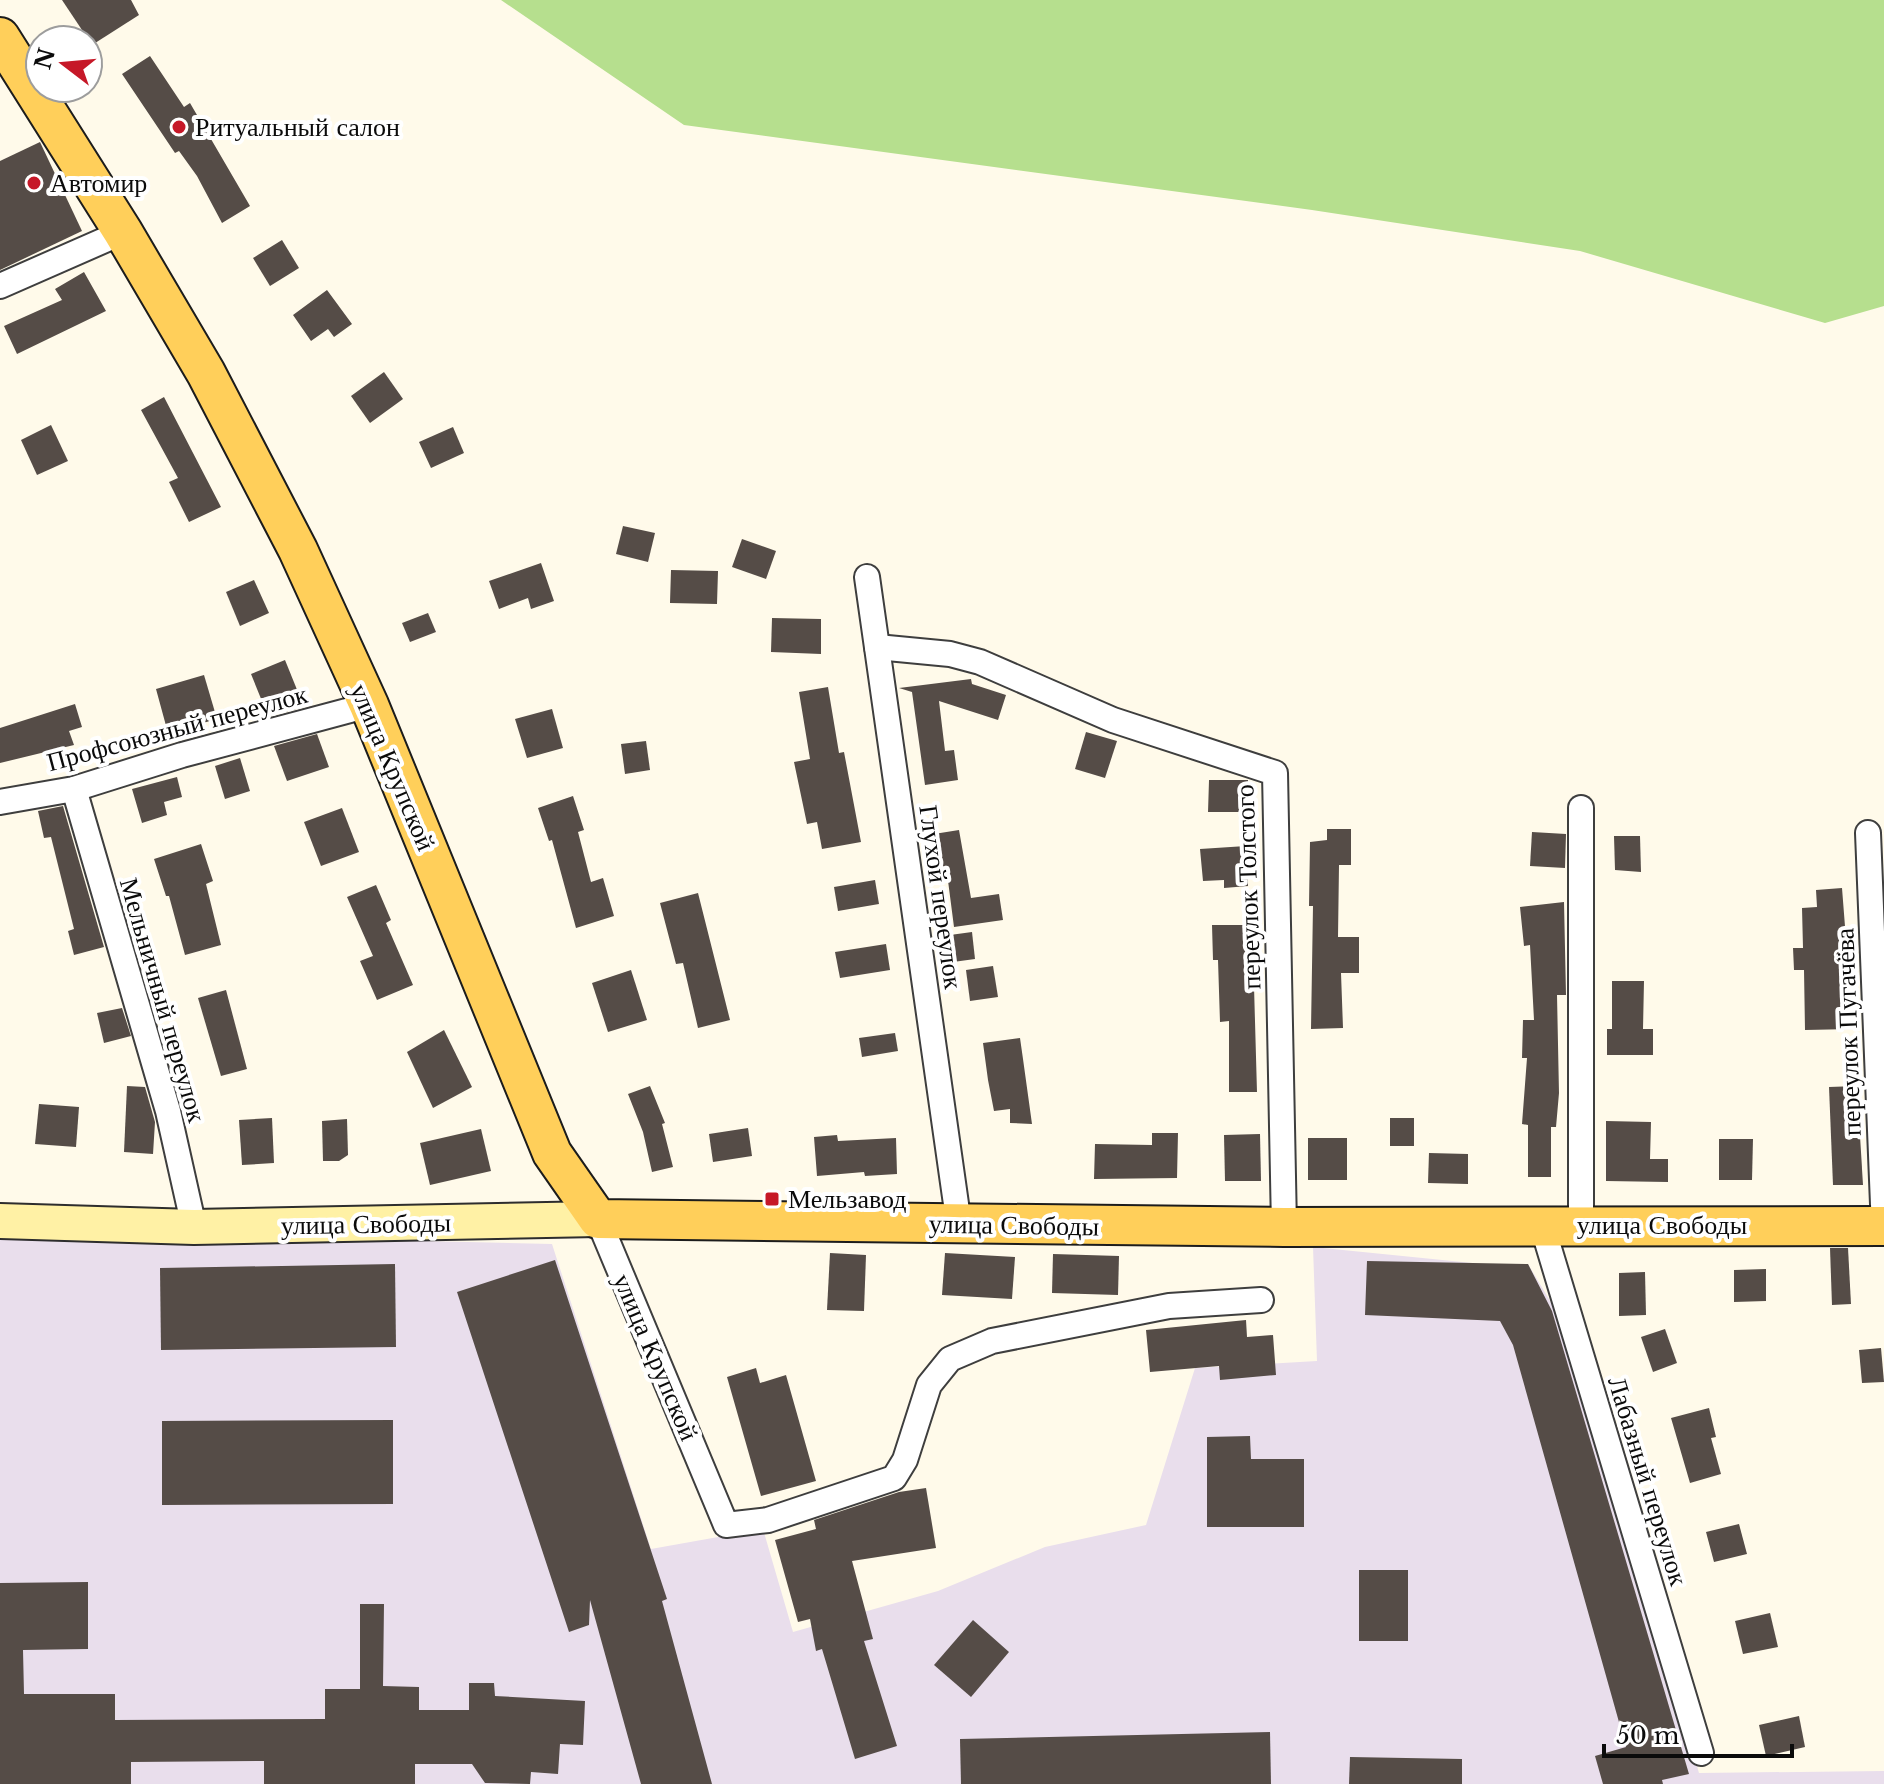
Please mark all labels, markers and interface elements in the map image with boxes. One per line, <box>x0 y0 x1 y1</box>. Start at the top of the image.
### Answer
north arrow <box>24 24 104 104</box>
text: N <box>29 45 61 72</box>
place label: Ритуальный салон <box>195 111 400 143</box>
marker: Ритуальный салон <box>170 118 188 136</box>
place label: Автомир <box>50 167 147 199</box>
marker: Автомир <box>25 174 43 192</box>
street label: Профсоюзный переулок <box>43 678 311 778</box>
street label: улица Крупской <box>343 679 443 855</box>
street label: переулок Толстого <box>1228 784 1268 990</box>
street label: Глухой переулок <box>912 803 970 991</box>
street label: Мельничный переулок <box>113 874 213 1126</box>
street label: переулок Пугачёва <box>1828 927 1868 1137</box>
place label: Мельзавод <box>788 1183 907 1215</box>
marker: Мельзавод <box>763 1190 781 1208</box>
street label: улица Свободы <box>281 1207 451 1241</box>
street label: улица Свободы <box>929 1208 1099 1242</box>
street label: улица Свободы <box>1577 1209 1747 1241</box>
street label: улица Крупской <box>606 1269 706 1445</box>
street label: Лабазный переулок <box>1601 1373 1695 1590</box>
scale bar <box>1604 1708 1792 1758</box>
text: 50 m <box>1616 1721 1680 1750</box>

